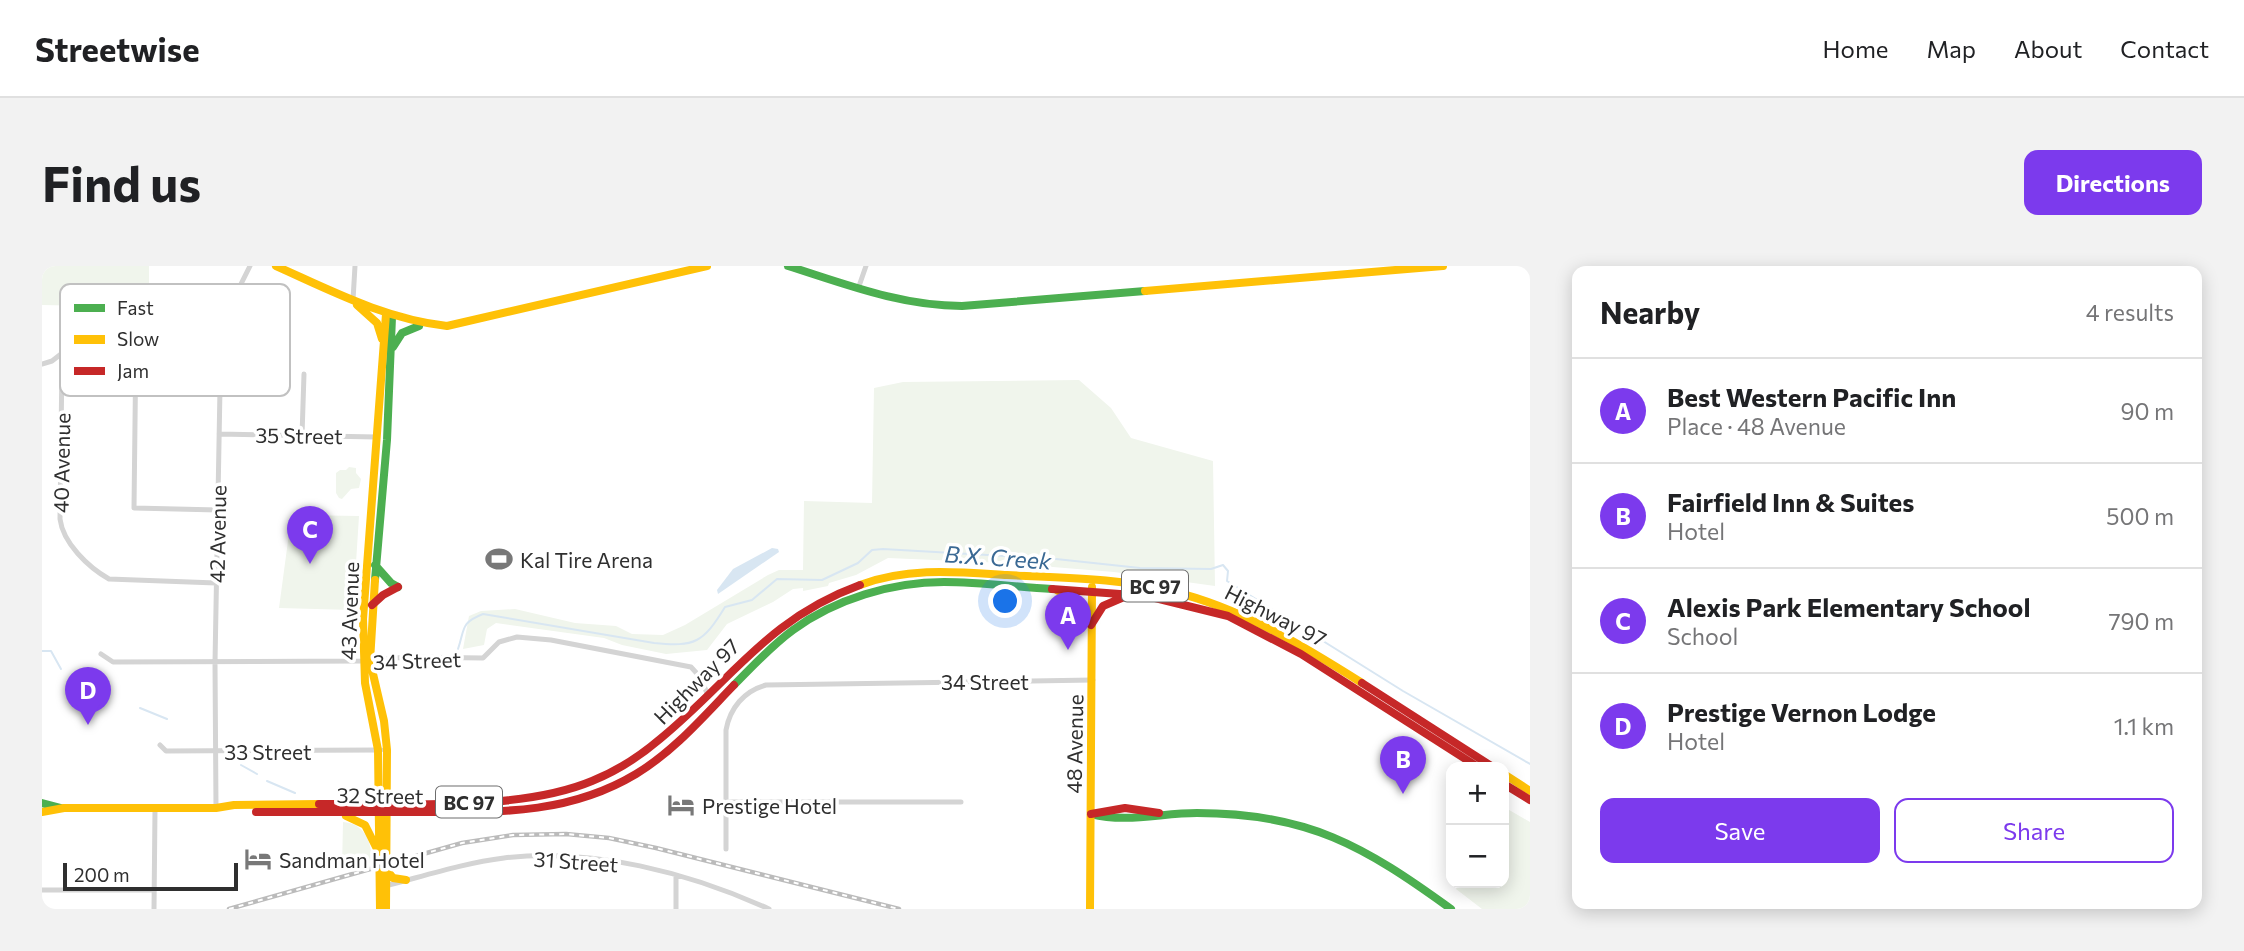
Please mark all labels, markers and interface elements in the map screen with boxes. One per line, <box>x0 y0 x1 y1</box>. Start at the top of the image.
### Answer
text: Streetwise <box>35 28 200 69</box>
text: Home <box>1823 34 1889 63</box>
text: Map <box>1927 34 1976 63</box>
text: About <box>2014 34 2082 63</box>
text: Contact <box>2120 34 2209 63</box>
button: Directions <box>2024 150 2202 215</box>
text: Find us <box>42 152 201 212</box>
legend <box>60 284 290 396</box>
text: Nearby <box>1600 293 1700 330</box>
text: Fast <box>117 296 154 319</box>
text: 4 results <box>2086 298 2174 326</box>
text: Slow <box>117 327 159 350</box>
text: Jam <box>117 359 149 382</box>
text: Best Western Pacific Inn <box>1667 381 1956 412</box>
text: A <box>1615 397 1631 425</box>
text: 90 m <box>2121 397 2174 425</box>
text: Place · 48 Avenue <box>1667 412 1846 440</box>
street label: 40 Avenue <box>48 413 74 513</box>
street label: 35 Street <box>255 422 343 448</box>
street label: 42 Avenue <box>204 485 230 583</box>
text: Fairfield Inn & Suites <box>1667 486 1914 517</box>
text: B <box>1615 502 1631 530</box>
text: 500 m <box>2106 502 2174 530</box>
pin: C <box>287 506 333 564</box>
text: Hotel <box>1667 517 1725 545</box>
water label: B.X. Creek <box>944 539 1053 575</box>
sports icon: Kal Tire Arena <box>484 544 514 574</box>
place label: Kal Tire Arena <box>520 547 653 572</box>
street label: 43 Avenue <box>335 561 363 661</box>
road number: BC 97 <box>1122 570 1188 602</box>
street label: Highway 97 <box>1221 579 1331 651</box>
your location <box>988 584 1022 618</box>
text: Alexis Park Elementary School <box>1667 591 2030 622</box>
pin: A <box>1045 592 1091 650</box>
text: C <box>1615 607 1631 635</box>
text: 790 m <box>2108 607 2174 635</box>
text: School <box>1667 622 1738 650</box>
street label: Highway 97 <box>648 633 744 729</box>
street label: 34 Street <box>373 646 461 674</box>
pin: D <box>65 667 111 725</box>
street label: 34 Street <box>941 669 1029 694</box>
street label: 48 Avenue <box>1061 694 1087 794</box>
text: Prestige Vernon Lodge <box>1667 696 1936 727</box>
text: D <box>1615 712 1631 740</box>
text: 1.1 km <box>2114 712 2174 740</box>
text: Hotel <box>1667 727 1725 755</box>
pin: B <box>1380 736 1426 794</box>
street label: 33 Street <box>224 739 312 764</box>
map controls <box>1446 762 1509 888</box>
button: + <box>1446 762 1509 825</box>
street label: 32 Street <box>336 782 424 808</box>
road number: BC 97 <box>436 786 502 818</box>
hotel icon: Prestige Hotel <box>666 790 696 820</box>
place label: Prestige Hotel <box>702 793 837 818</box>
button: Save <box>1600 798 1880 863</box>
button: Share <box>1894 798 2174 863</box>
button: − <box>1446 825 1509 888</box>
hotel icon: Sandman Hotel <box>243 844 273 874</box>
street label: 31 Street <box>533 846 619 876</box>
place label: Sandman Hotel <box>279 847 425 872</box>
scale bar <box>63 860 238 892</box>
text: 200 m <box>74 863 130 886</box>

